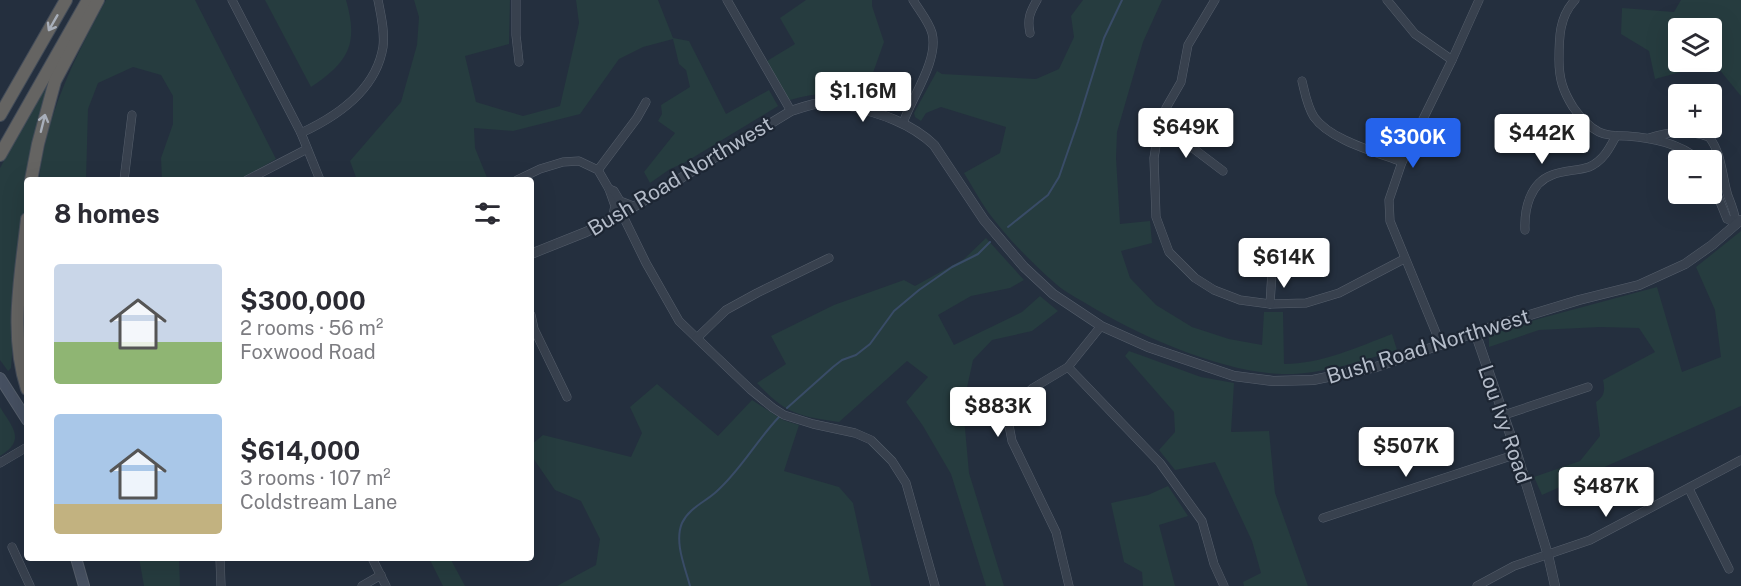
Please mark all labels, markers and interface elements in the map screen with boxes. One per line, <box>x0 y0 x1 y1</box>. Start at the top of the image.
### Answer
one-way arrow <box>46 14 58 31</box>
map controls <box>1668 18 1722 204</box>
button: layers <box>1668 18 1722 72</box>
pin: $1.16M <box>814 72 912 123</box>
text: $1.16M <box>829 79 897 103</box>
button: + <box>1668 84 1722 138</box>
pin: $649K <box>1144 108 1228 159</box>
street label: Bush Road Northwest <box>583 111 777 241</box>
one-way arrow <box>37 113 49 132</box>
pin: $442K <box>1500 114 1584 165</box>
text: $649K <box>1152 115 1220 139</box>
pin: $300K <box>1371 118 1455 169</box>
text: $442K <box>1509 121 1575 145</box>
text: $300K <box>1380 125 1446 149</box>
button: − <box>1668 150 1722 204</box>
icon: filters <box>471 197 504 230</box>
text: 8 homes <box>54 198 160 229</box>
pin: $614K <box>1242 238 1326 289</box>
text: $614K <box>1253 245 1315 269</box>
text: $300,000 <box>240 285 366 316</box>
icon: home <box>102 288 174 360</box>
street label: Bush Road Northwest <box>1324 303 1532 389</box>
text: 2 rooms · 56 m² <box>240 316 383 340</box>
text: Foxwood Road <box>240 340 376 364</box>
street label: Lou Ivy Road <box>1473 361 1537 487</box>
pin: $883K <box>956 387 1040 438</box>
text: $883K <box>964 394 1032 418</box>
pin: $507K <box>1364 427 1448 478</box>
text: $507K <box>1373 434 1439 458</box>
text: $614,000 <box>240 435 360 466</box>
icon: home <box>102 438 174 510</box>
text: 3 rooms · 107 m² <box>240 466 391 490</box>
pin: $487K <box>1564 467 1648 518</box>
text: $487K <box>1573 474 1639 498</box>
text: Coldstream Lane <box>240 490 397 514</box>

